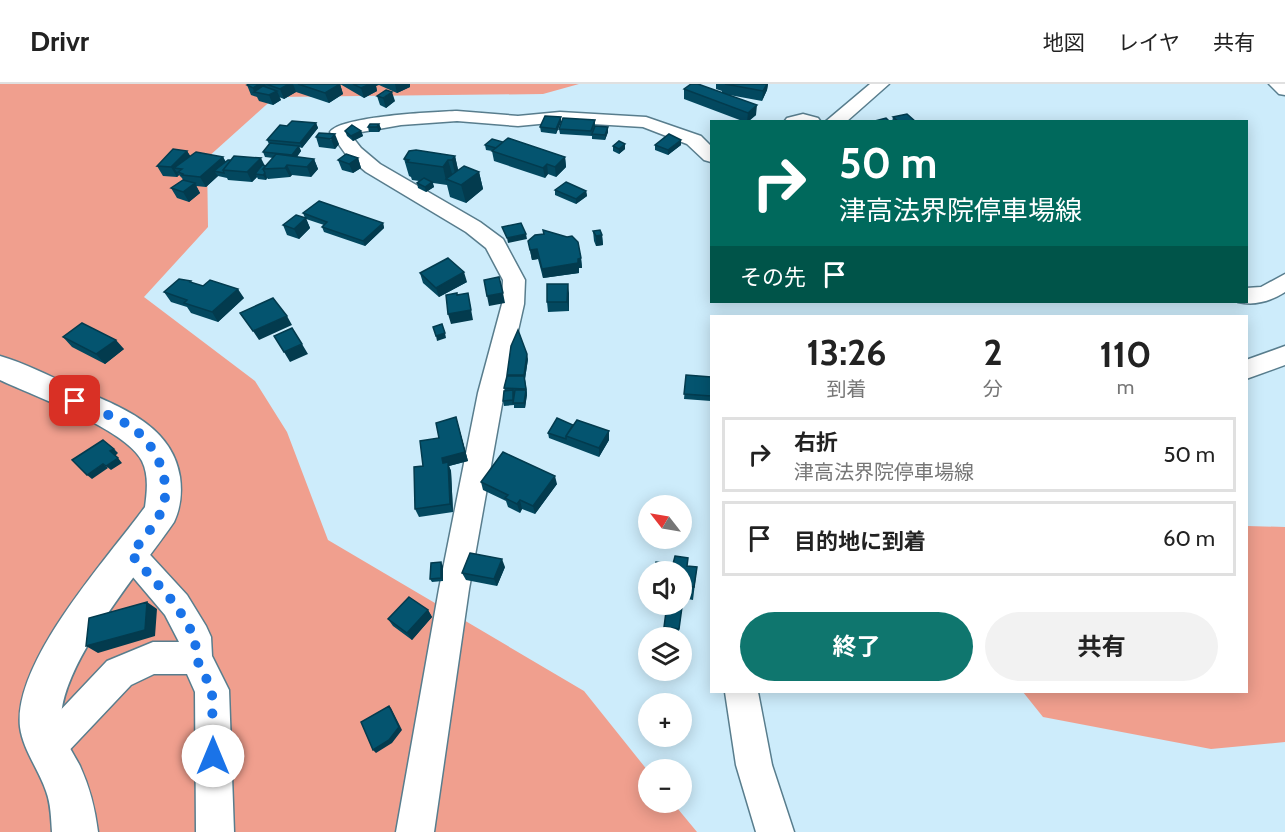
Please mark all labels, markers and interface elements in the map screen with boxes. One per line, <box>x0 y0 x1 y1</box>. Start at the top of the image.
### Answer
text: Drivr <box>30 24 89 58</box>
text: 地図 <box>1043 30 1085 55</box>
text: レイヤ <box>1118 30 1180 55</box>
text: 共有 <box>1213 30 1255 55</box>
text: 50 m <box>839 137 937 189</box>
icon: right <box>740 144 818 222</box>
text: 津高法界院停車場線 <box>839 194 1082 227</box>
icon: arrive <box>818 258 851 291</box>
text: その先 <box>740 264 806 291</box>
text: 13:26 <box>807 330 886 374</box>
text: 2 <box>983 330 1002 374</box>
text: 110 <box>1099 332 1151 376</box>
pin <box>49 375 100 426</box>
text: m <box>1117 375 1134 399</box>
text: 到着 <box>826 377 866 401</box>
text: 分 <box>983 377 1003 401</box>
icon: arrive <box>58 384 91 417</box>
text: 右折 <box>794 429 838 456</box>
icon: right <box>743 438 776 471</box>
text: 50 m <box>1163 441 1215 468</box>
text: 津高法界院停車場線 <box>794 460 974 484</box>
north arrow <box>638 495 692 549</box>
map controls <box>638 495 692 813</box>
icon: arrive <box>743 522 776 555</box>
text: 60 m <box>1163 525 1215 552</box>
text: 目的地に到着 <box>794 528 926 555</box>
button: sound <box>638 561 692 615</box>
button: 終了 <box>740 612 973 681</box>
button: 共有 <box>985 612 1218 681</box>
button: layers <box>638 627 692 681</box>
button: + <box>638 693 692 747</box>
position arrow <box>181 724 245 788</box>
button: − <box>638 759 692 813</box>

